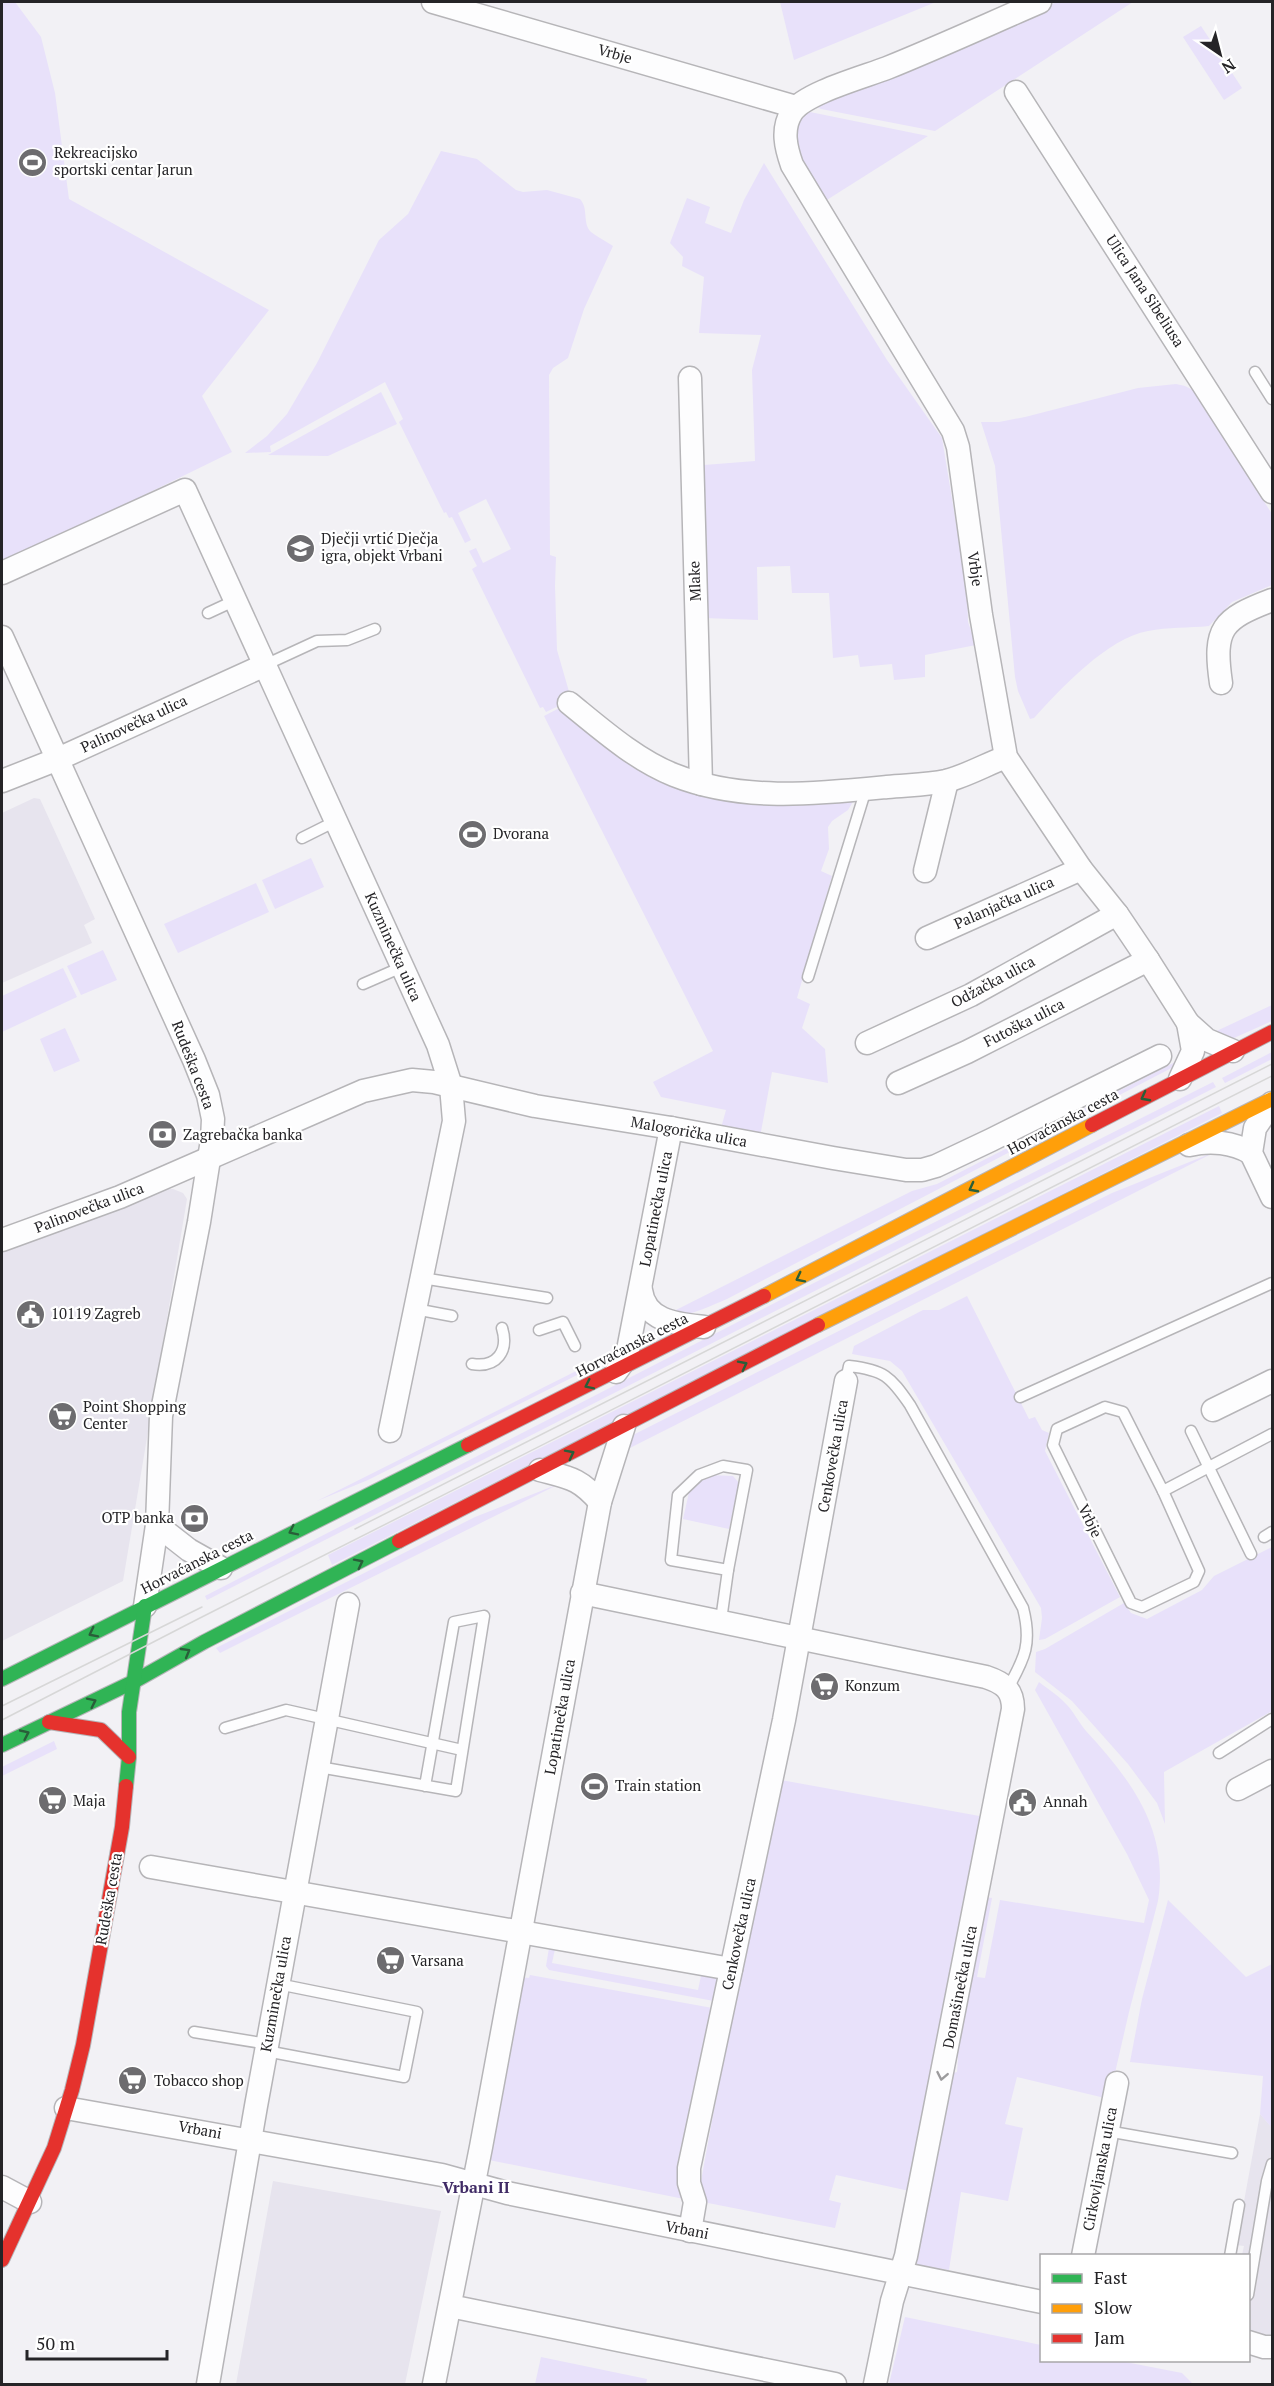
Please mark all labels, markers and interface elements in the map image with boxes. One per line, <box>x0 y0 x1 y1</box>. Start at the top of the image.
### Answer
north arrow <box>1190 24 1250 84</box>
street label: Vrbje <box>596 39 635 67</box>
text: N <box>1217 54 1240 79</box>
place label: Rekreacijsko sportski centar Jarun <box>54 142 193 179</box>
sports icon: Rekreacijsko sportski centar Jarun <box>17 146 49 178</box>
street label: Ulica Jana Sibeliusa <box>1102 230 1190 351</box>
place label: Dječji vrtić Dječja igra, objekt Vrbani <box>321 528 443 565</box>
school or university icon: Dječji vrtić Dječja igra, objekt Vrbani <box>284 532 316 564</box>
street label: Vrbje <box>964 550 988 588</box>
street label: Mlake <box>683 561 705 601</box>
street label: Palinovečka ulica <box>77 689 191 757</box>
sports icon: Dvorana <box>456 818 488 850</box>
place label: Dvorana <box>493 823 549 843</box>
street label: Palanjačka ulica <box>950 871 1057 933</box>
street label: Kuzminečka ulica <box>361 889 427 1005</box>
street label: Odžačka ulica <box>947 950 1038 1012</box>
street label: Futoška ulica <box>980 993 1068 1051</box>
street label: Rudeška cesta <box>168 1017 220 1112</box>
street label: Horvaćanska cesta <box>1003 1083 1122 1159</box>
one-way arrow <box>1141 1090 1152 1101</box>
street label: Malogorička ulica <box>629 1111 749 1151</box>
bank icon: Zagrebačka banka <box>146 1119 178 1151</box>
place label: Zagrebačka banka <box>183 1124 303 1144</box>
street label: Lopatinečka ulica <box>634 1149 676 1268</box>
street label: Palinovečka ulica <box>31 1177 147 1237</box>
one-way arrow <box>969 1181 979 1192</box>
one-way arrow <box>795 1270 806 1282</box>
public building icon: 10119 Zagreb <box>14 1298 46 1330</box>
place label: 10119 Zagreb <box>51 1303 141 1323</box>
street label: Horvaćanska cesta <box>572 1307 691 1381</box>
one-way arrow <box>737 1360 748 1372</box>
one-way arrow <box>584 1378 595 1390</box>
place label: Point Shopping Center <box>83 1396 187 1433</box>
street label: Cenkovečka ulica <box>812 1397 852 1514</box>
supermarket icon: Point Shopping Center <box>46 1400 78 1432</box>
one-way arrow <box>563 1450 574 1461</box>
street label: Vrbje <box>1074 1501 1108 1541</box>
bank icon: OTP banka <box>179 1502 211 1534</box>
place label: OTP banka <box>101 1507 174 1527</box>
street label: Horvaćanska cesta <box>137 1524 256 1598</box>
one-way arrow <box>289 1524 300 1536</box>
one-way arrow <box>353 1558 364 1570</box>
one-way arrow <box>88 1625 99 1637</box>
one-way arrow <box>180 1648 190 1660</box>
street label: Lopatinečka ulica <box>539 1657 579 1776</box>
supermarket icon: Konzum <box>808 1670 840 1702</box>
place label: Konzum <box>845 1675 900 1695</box>
one-way arrow <box>86 1697 97 1709</box>
one-way arrow <box>19 1729 30 1741</box>
sports icon: Train station <box>578 1770 610 1802</box>
place label: Train station <box>615 1775 701 1795</box>
supermarket icon: Maja <box>36 1785 68 1817</box>
public building icon: Annah <box>1006 1786 1038 1818</box>
place label: Maja <box>73 1790 106 1810</box>
place label: Annah <box>1043 1791 1088 1811</box>
street label: Rudeška cesta <box>90 1851 126 1947</box>
street label: Cenkovečka ulica <box>716 1875 760 1992</box>
street label: Domašinečka ulica <box>937 1923 981 2050</box>
street label: Kuzminečka ulica <box>255 1934 295 2054</box>
supermarket icon: Varsana <box>374 1945 406 1977</box>
place label: Varsana <box>411 1950 464 1970</box>
supermarket icon: Tobacco shop <box>117 2065 149 2097</box>
place label: Tobacco shop <box>154 2070 244 2090</box>
one-way arrow <box>936 2071 949 2081</box>
street label: Cirkovljanska ulica <box>1077 2105 1121 2233</box>
street label: Vrbani <box>177 2115 224 2143</box>
district label: Vrbani II <box>442 2176 510 2198</box>
street label: Vrbani <box>664 2215 711 2243</box>
legend <box>1040 2254 1250 2362</box>
text: Fast <box>1094 2265 1128 2289</box>
text: Slow <box>1094 2295 1133 2319</box>
scale bar <box>27 2323 166 2361</box>
text: Jam <box>1094 2325 1125 2349</box>
text: 50 m <box>36 2331 76 2355</box>

